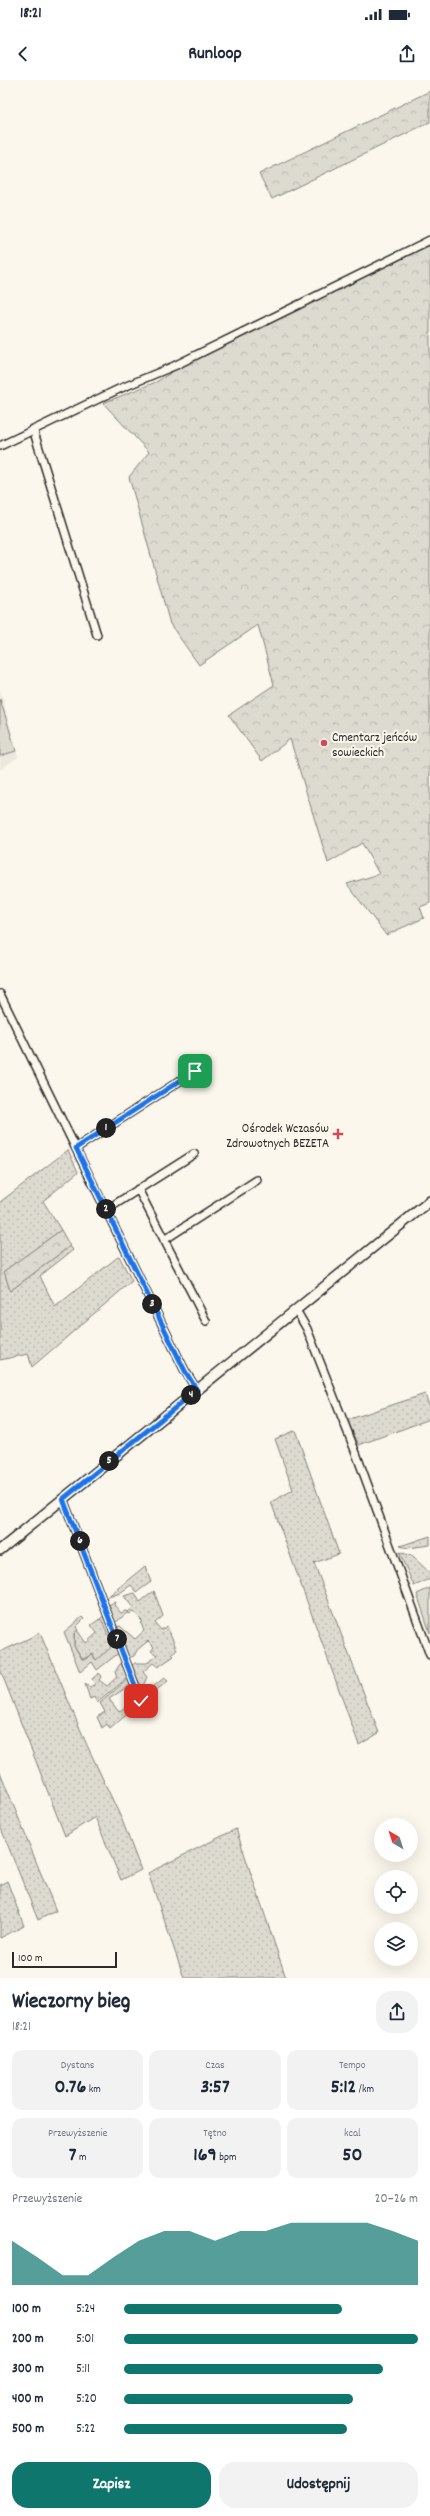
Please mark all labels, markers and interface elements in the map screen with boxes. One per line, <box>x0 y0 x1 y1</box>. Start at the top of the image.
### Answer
text: 18:21 <box>20 3 42 25</box>
text: Runloop <box>188 42 242 67</box>
icon: back <box>12 43 34 65</box>
icon: share <box>396 43 418 65</box>
place label: Cmentarz jeńców sowieckich <box>332 729 417 763</box>
marker: Cmentarz jeńców sowieckich <box>319 738 329 748</box>
pin <box>178 1054 212 1088</box>
icon: arrive <box>184 1060 206 1082</box>
pin: 1 <box>96 1118 116 1138</box>
text: 1 <box>105 1120 107 1136</box>
place label: Ośrodek Wczasów Zdrowotnych BEZETA <box>226 1120 329 1154</box>
marker: Ośrodek Wczasów Zdrowotnych BEZETA <box>332 1128 344 1140</box>
pin: 2 <box>96 1199 116 1219</box>
text: 2 <box>104 1201 108 1217</box>
pin: 3 <box>142 1294 162 1314</box>
text: 3 <box>150 1296 154 1312</box>
pin: 4 <box>181 1385 201 1405</box>
text: 4 <box>189 1387 193 1403</box>
pin: 5 <box>99 1451 119 1471</box>
text: 5 <box>106 1453 112 1469</box>
pin: 6 <box>70 1531 90 1551</box>
text: 6 <box>77 1533 83 1549</box>
pin: 7 <box>107 1629 127 1649</box>
text: 7 <box>115 1631 119 1647</box>
pin <box>124 1684 158 1718</box>
icon: check <box>130 1690 152 1712</box>
north arrow <box>374 1818 418 1862</box>
map controls <box>374 1818 418 1966</box>
button: locate <box>374 1870 418 1914</box>
button: layers <box>374 1922 418 1966</box>
scale bar <box>12 1950 117 1969</box>
text: 100 m <box>18 1951 42 1967</box>
text: Wieczorny bieg <box>12 1987 130 2018</box>
button: share <box>376 1991 418 2033</box>
text: 18:21 <box>12 2018 31 2037</box>
text: Dystans <box>61 2058 95 2074</box>
text: Czas <box>205 2058 225 2074</box>
text: Tempo <box>339 2058 366 2074</box>
text: 0.76 <box>55 2074 86 2102</box>
text: 3:57 <box>200 2074 230 2102</box>
text: 5:12 <box>331 2074 356 2102</box>
text: km <box>86 2082 101 2098</box>
text: /km <box>356 2082 374 2098</box>
text: Przewyższenie <box>48 2126 107 2142</box>
text: Tętno <box>203 2126 227 2142</box>
text: kcal <box>344 2126 361 2142</box>
text: 7 <box>69 2142 76 2170</box>
text: 169 <box>193 2142 217 2170</box>
text: 50 <box>342 2142 362 2170</box>
text: m <box>76 2150 87 2166</box>
text: bpm <box>217 2150 237 2166</box>
text: Przewyższenie <box>12 2190 82 2209</box>
text: 20–26 m <box>375 2190 418 2209</box>
text: 100 m <box>12 2300 41 2319</box>
text: 5:24 <box>76 2300 95 2319</box>
text: 200 m <box>12 2330 44 2349</box>
text: 5:01 <box>76 2330 94 2349</box>
text: 300 m <box>12 2360 44 2379</box>
text: 5:11 <box>76 2360 90 2379</box>
text: 400 m <box>12 2390 43 2409</box>
text: 5:20 <box>76 2390 97 2409</box>
text: 500 m <box>12 2420 44 2439</box>
text: 5:22 <box>76 2420 96 2439</box>
button: Zapisz <box>12 2462 211 2508</box>
button: Udostępnij <box>219 2462 418 2508</box>

